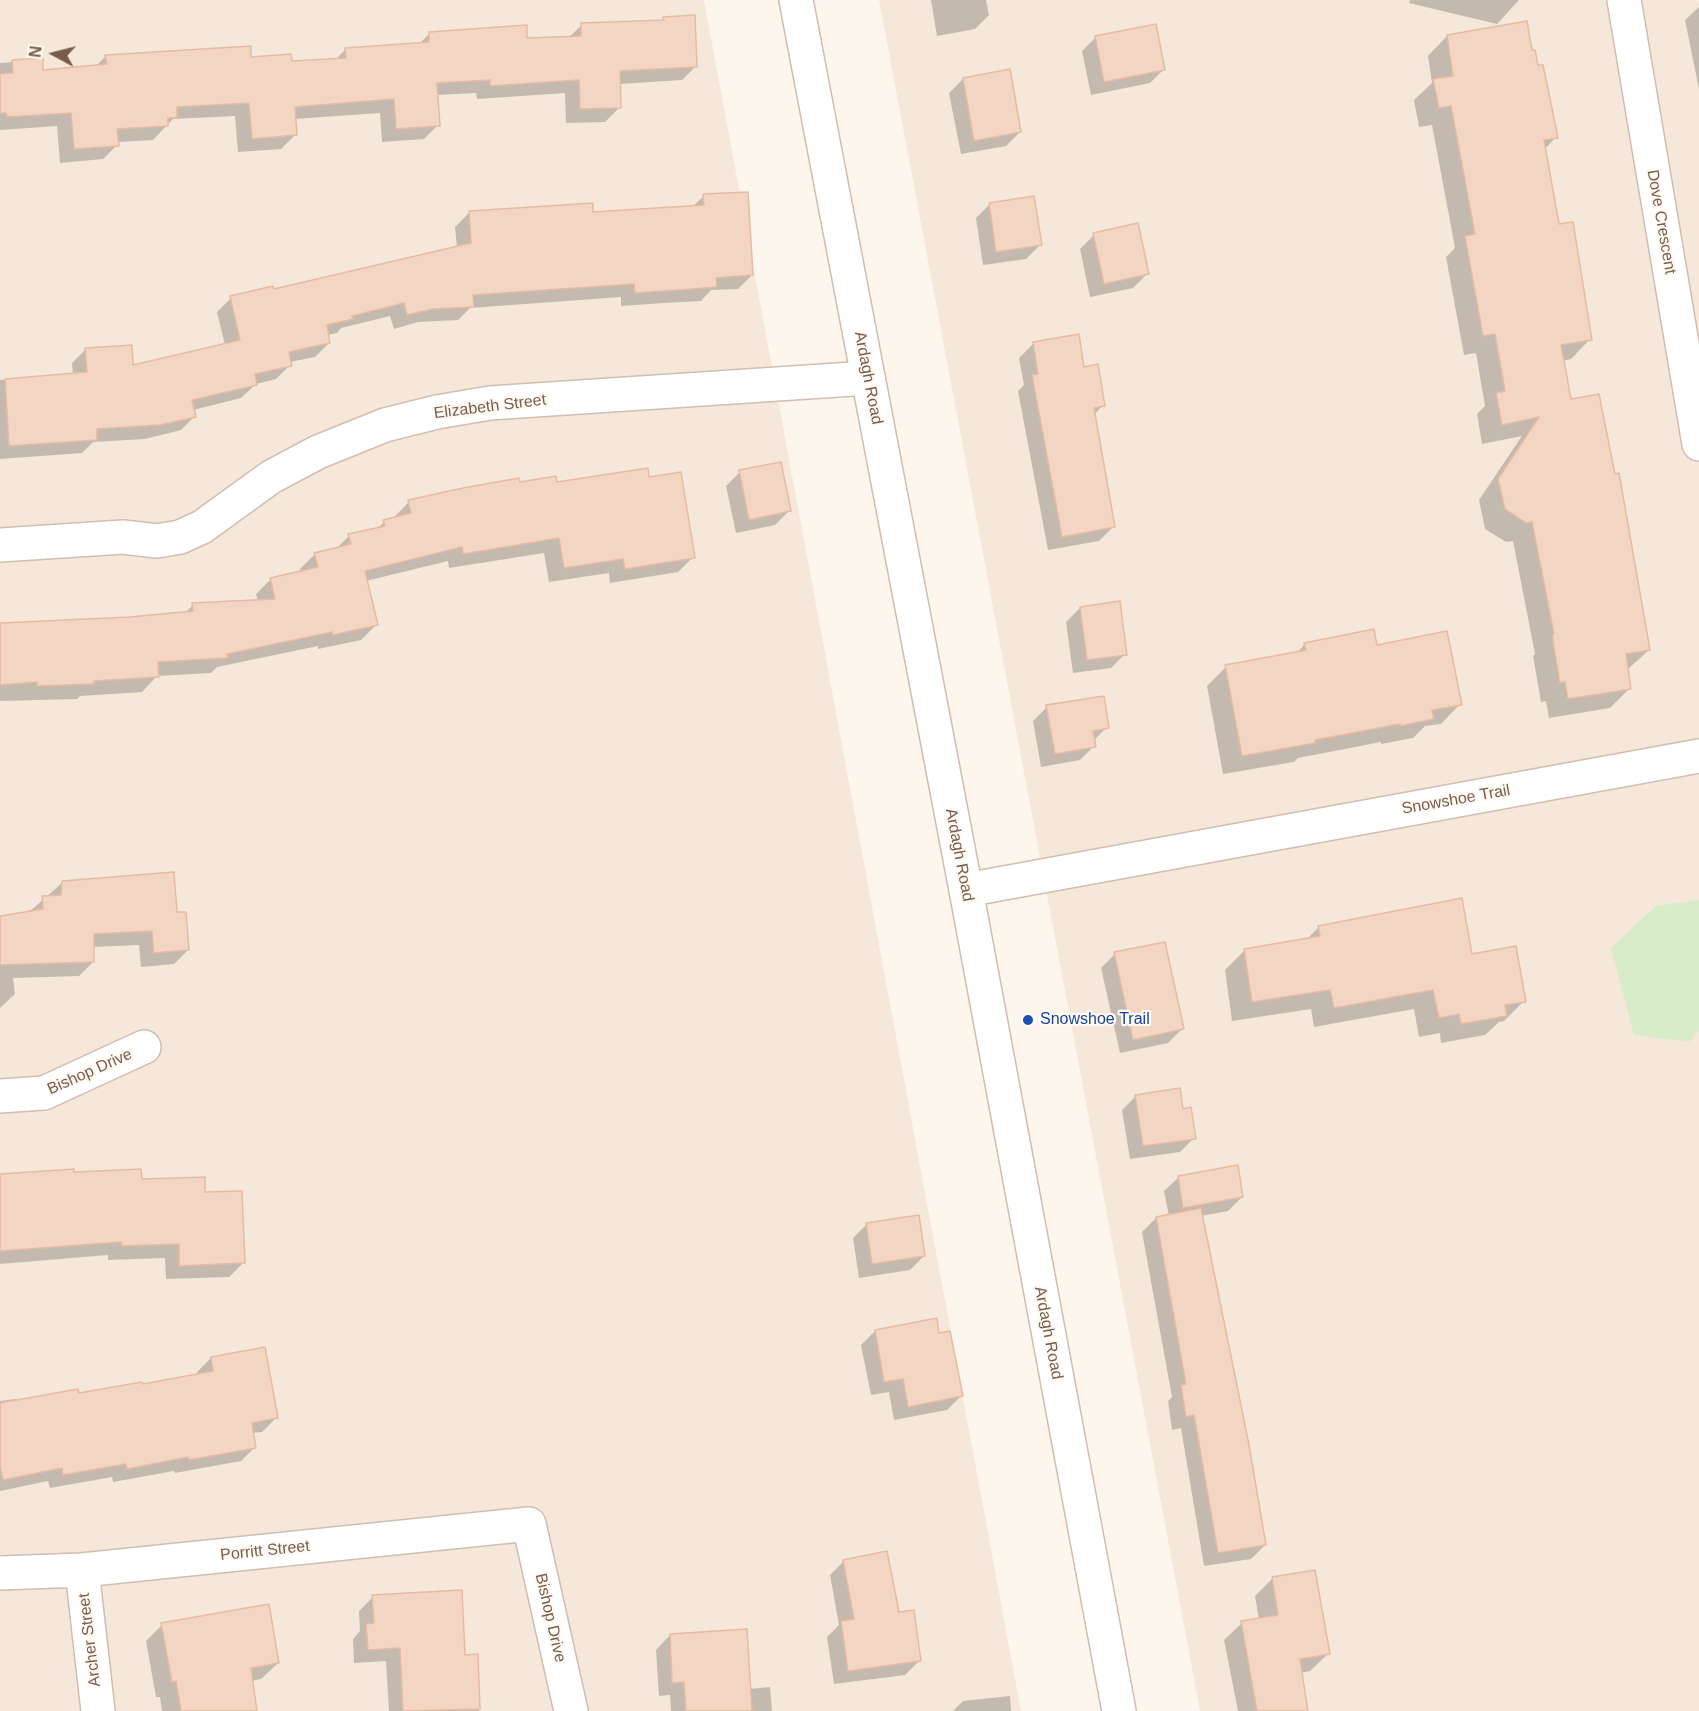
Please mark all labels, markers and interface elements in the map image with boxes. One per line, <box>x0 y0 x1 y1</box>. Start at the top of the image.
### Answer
north arrow <box>24 24 84 84</box>
text: N <box>26 45 45 59</box>
street label: Dove Crescent <box>1642 168 1680 276</box>
street label: Ardagh Road <box>850 330 886 426</box>
street label: Elizabeth Street <box>433 391 547 423</box>
street label: Snowshoe Trail <box>1400 781 1512 819</box>
street label: Ardagh Road <box>941 807 977 903</box>
place label: Snowshoe Trail <box>1040 1010 1150 1030</box>
marker: Snowshoe Trail <box>1021 1013 1035 1027</box>
street label: Bishop Drive <box>45 1045 135 1099</box>
street label: Ardagh Road <box>1030 1285 1066 1381</box>
street label: Porritt Street <box>219 1537 311 1565</box>
street label: Bishop Drive <box>530 1572 570 1664</box>
street label: Archer Street <box>75 1592 105 1688</box>

